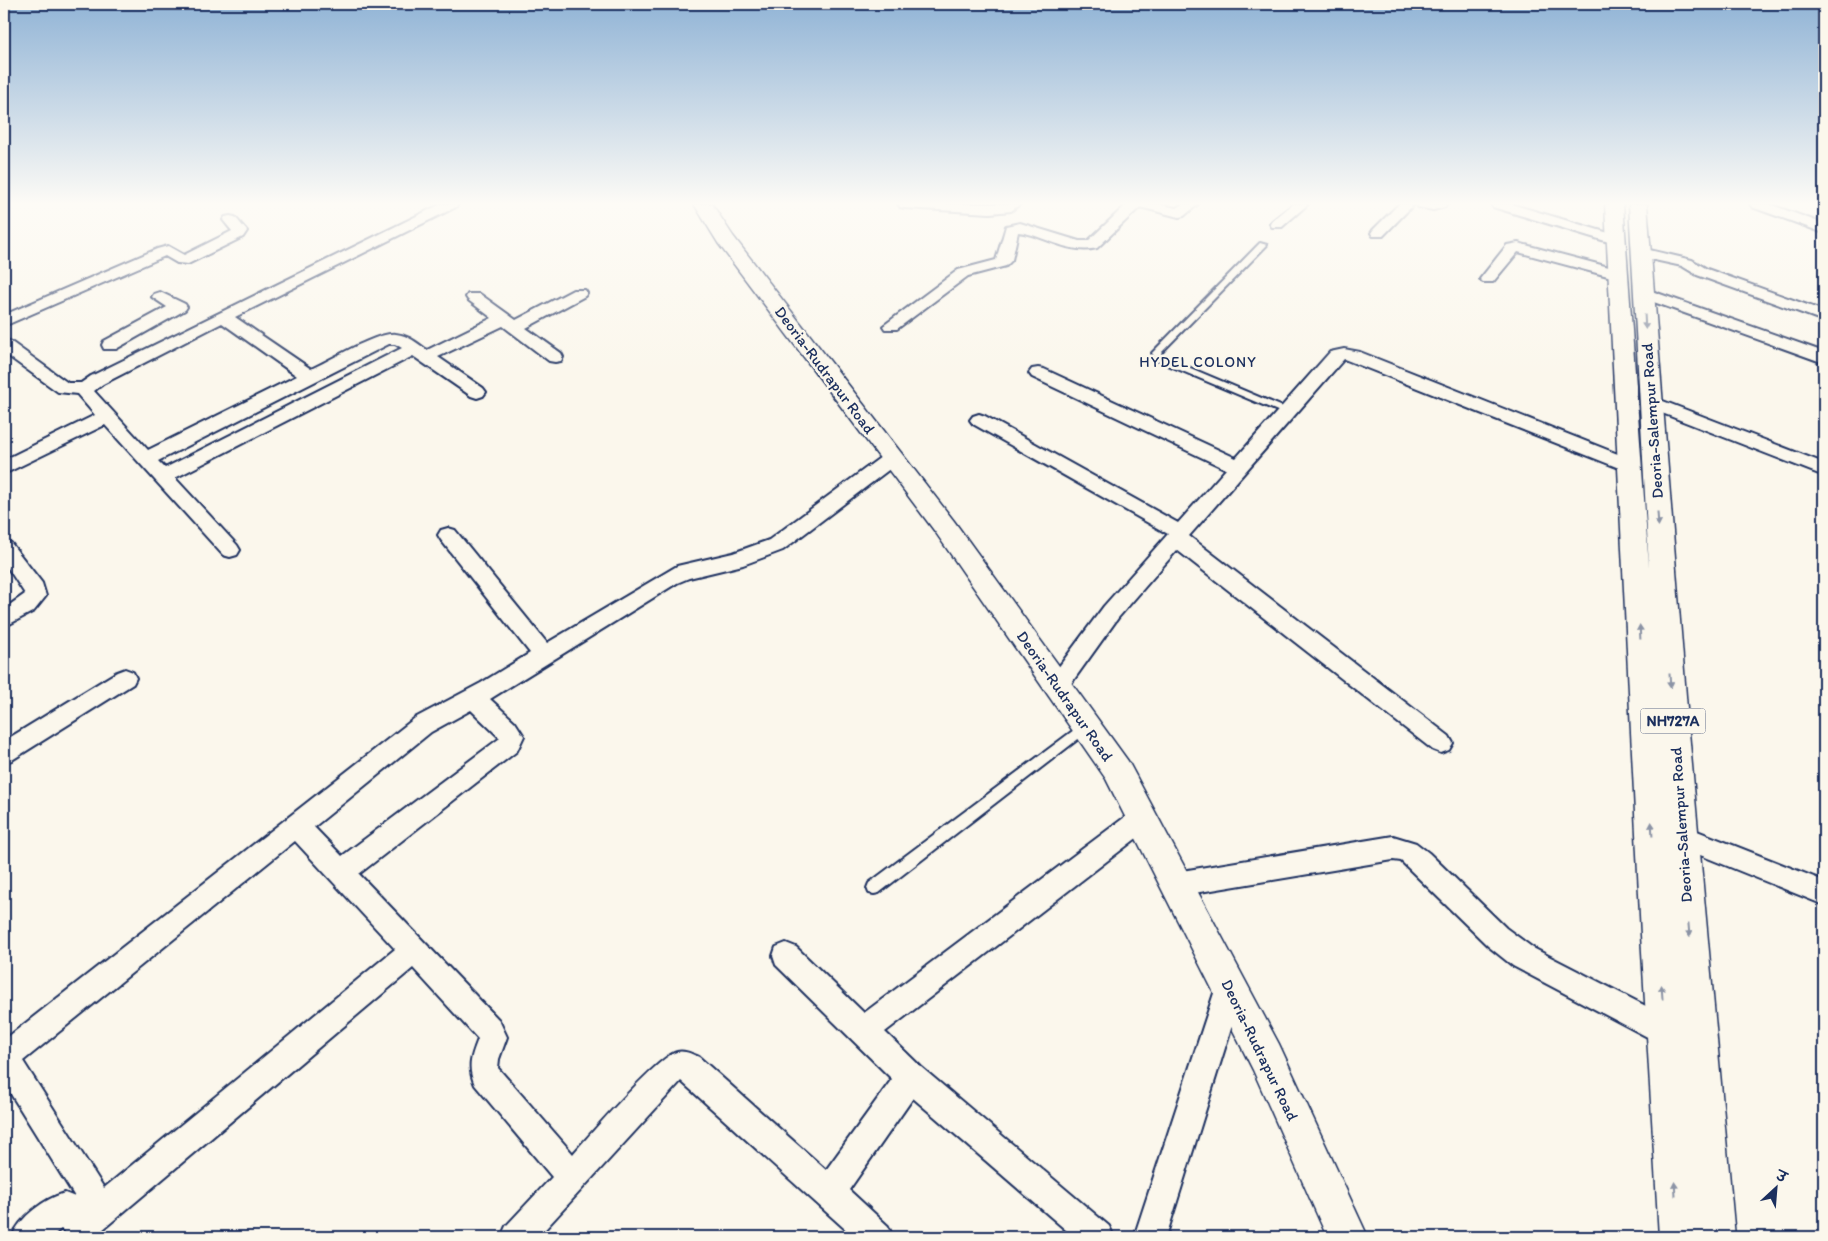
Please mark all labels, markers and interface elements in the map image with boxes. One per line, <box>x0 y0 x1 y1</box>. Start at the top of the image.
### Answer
street label: Deoria-Rudrapur Road <box>771 302 879 438</box>
one-way arrow <box>1642 314 1650 330</box>
street label: Deoria-Salempur Road <box>1637 342 1667 499</box>
district label: HYDEL COLONY <box>1139 353 1257 371</box>
one-way arrow <box>1655 511 1663 527</box>
one-way arrow <box>1636 624 1644 640</box>
street label: Deoria-Rudrapur Road <box>1013 627 1117 765</box>
one-way arrow <box>1667 673 1675 689</box>
road number: NH727A <box>1640 708 1706 734</box>
street label: Deoria-Salempur Road <box>1666 746 1696 903</box>
one-way arrow <box>1647 821 1655 837</box>
one-way arrow <box>1685 923 1693 939</box>
street label: Deoria-Rudrapur Road <box>1218 976 1303 1124</box>
one-way arrow <box>1658 983 1666 999</box>
north arrow <box>1750 1164 1800 1214</box>
text: उ <box>1772 1166 1791 1187</box>
one-way arrow <box>1671 1180 1679 1196</box>

